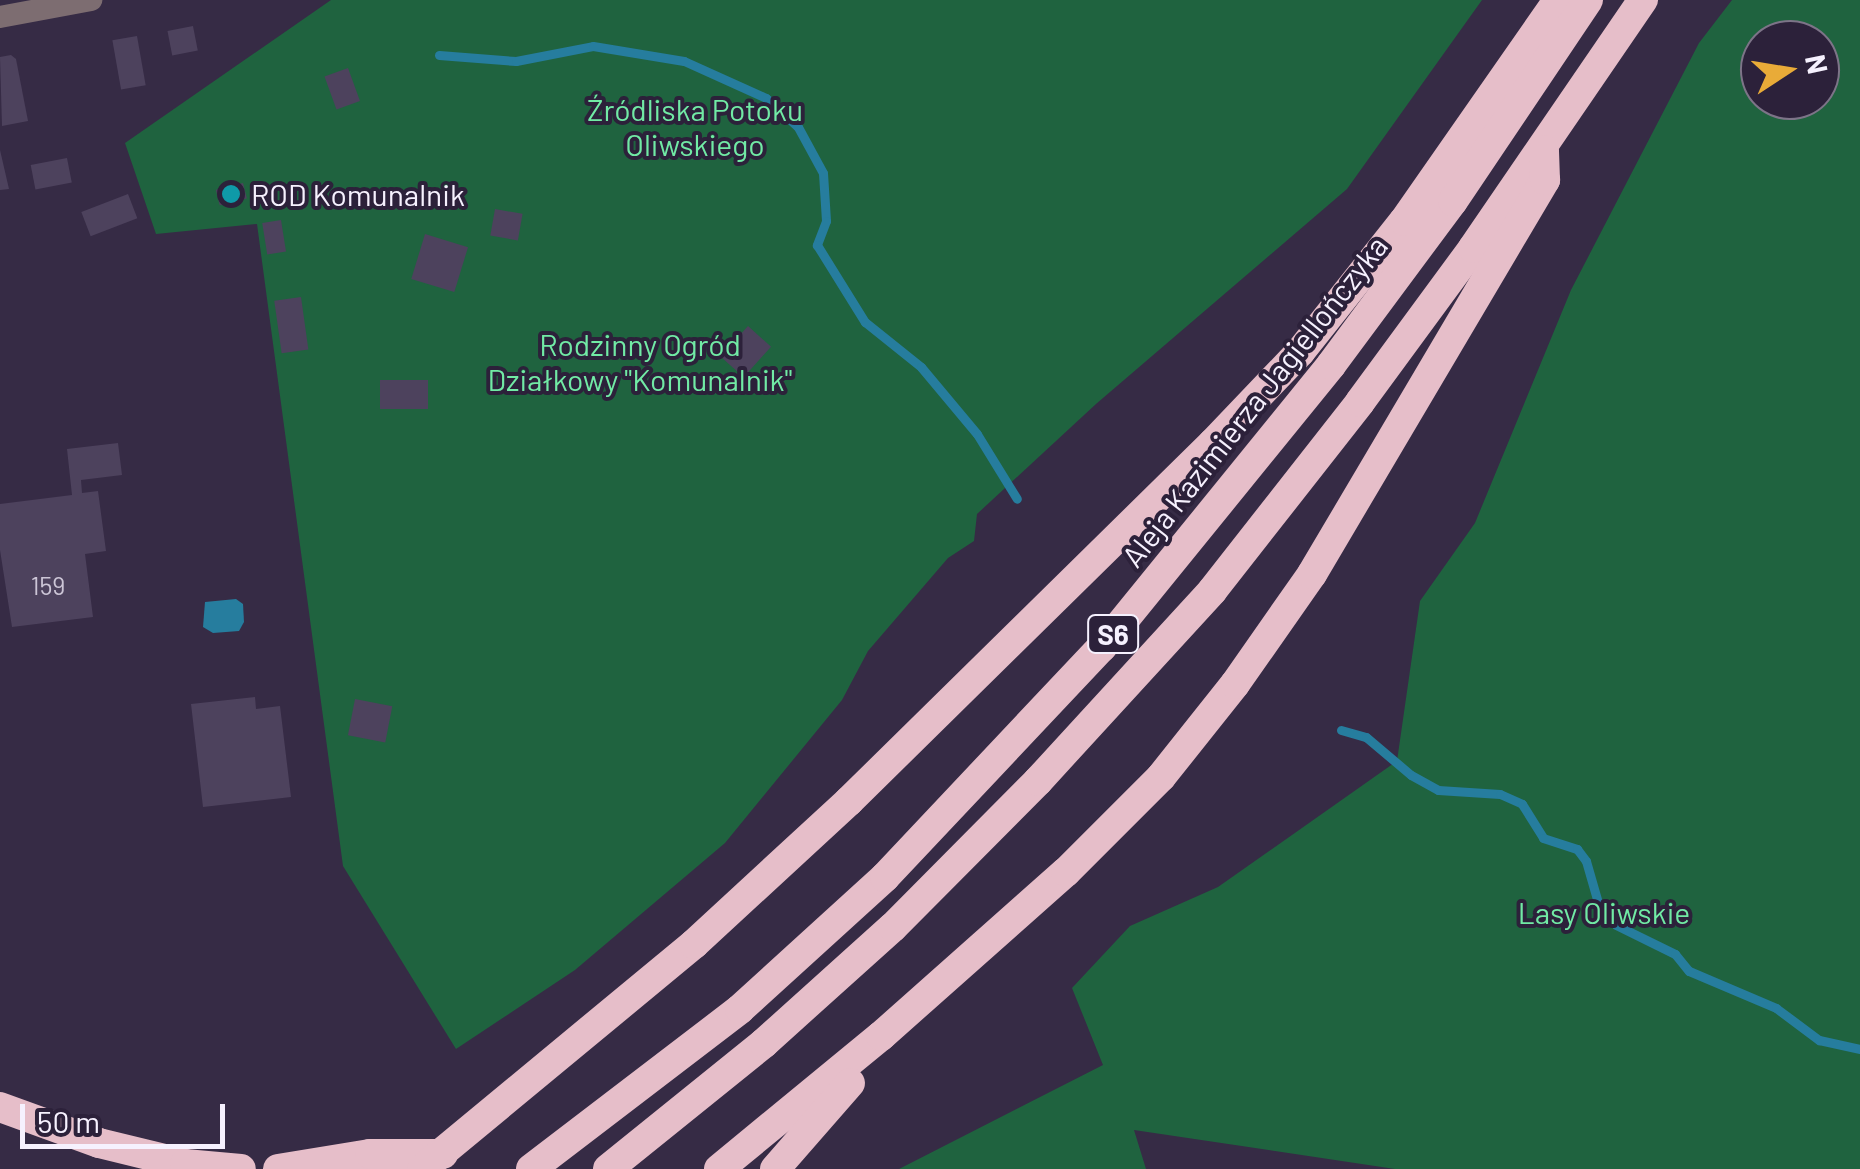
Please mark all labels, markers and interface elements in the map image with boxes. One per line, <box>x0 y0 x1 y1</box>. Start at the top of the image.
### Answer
north arrow <box>1740 20 1840 120</box>
text: N <box>1799 52 1836 77</box>
park label: Źródliska Potoku Oliwskiego <box>587 91 803 162</box>
place label: ROD Komunalnik <box>251 176 465 212</box>
marker: ROD Komunalnik <box>220 183 242 205</box>
street label: Aleja Kazimierza Jagiellończyka <box>1114 228 1394 574</box>
park label: Rodzinny Ogród Działkowy "Komunalnik" <box>488 326 792 396</box>
house number: 159 <box>31 570 65 600</box>
road number: S6 <box>1086 611 1140 657</box>
park label: Lasy Oliwskie <box>1518 894 1690 930</box>
scale bar <box>25 1084 230 1146</box>
text: 50 m <box>37 1103 100 1139</box>

